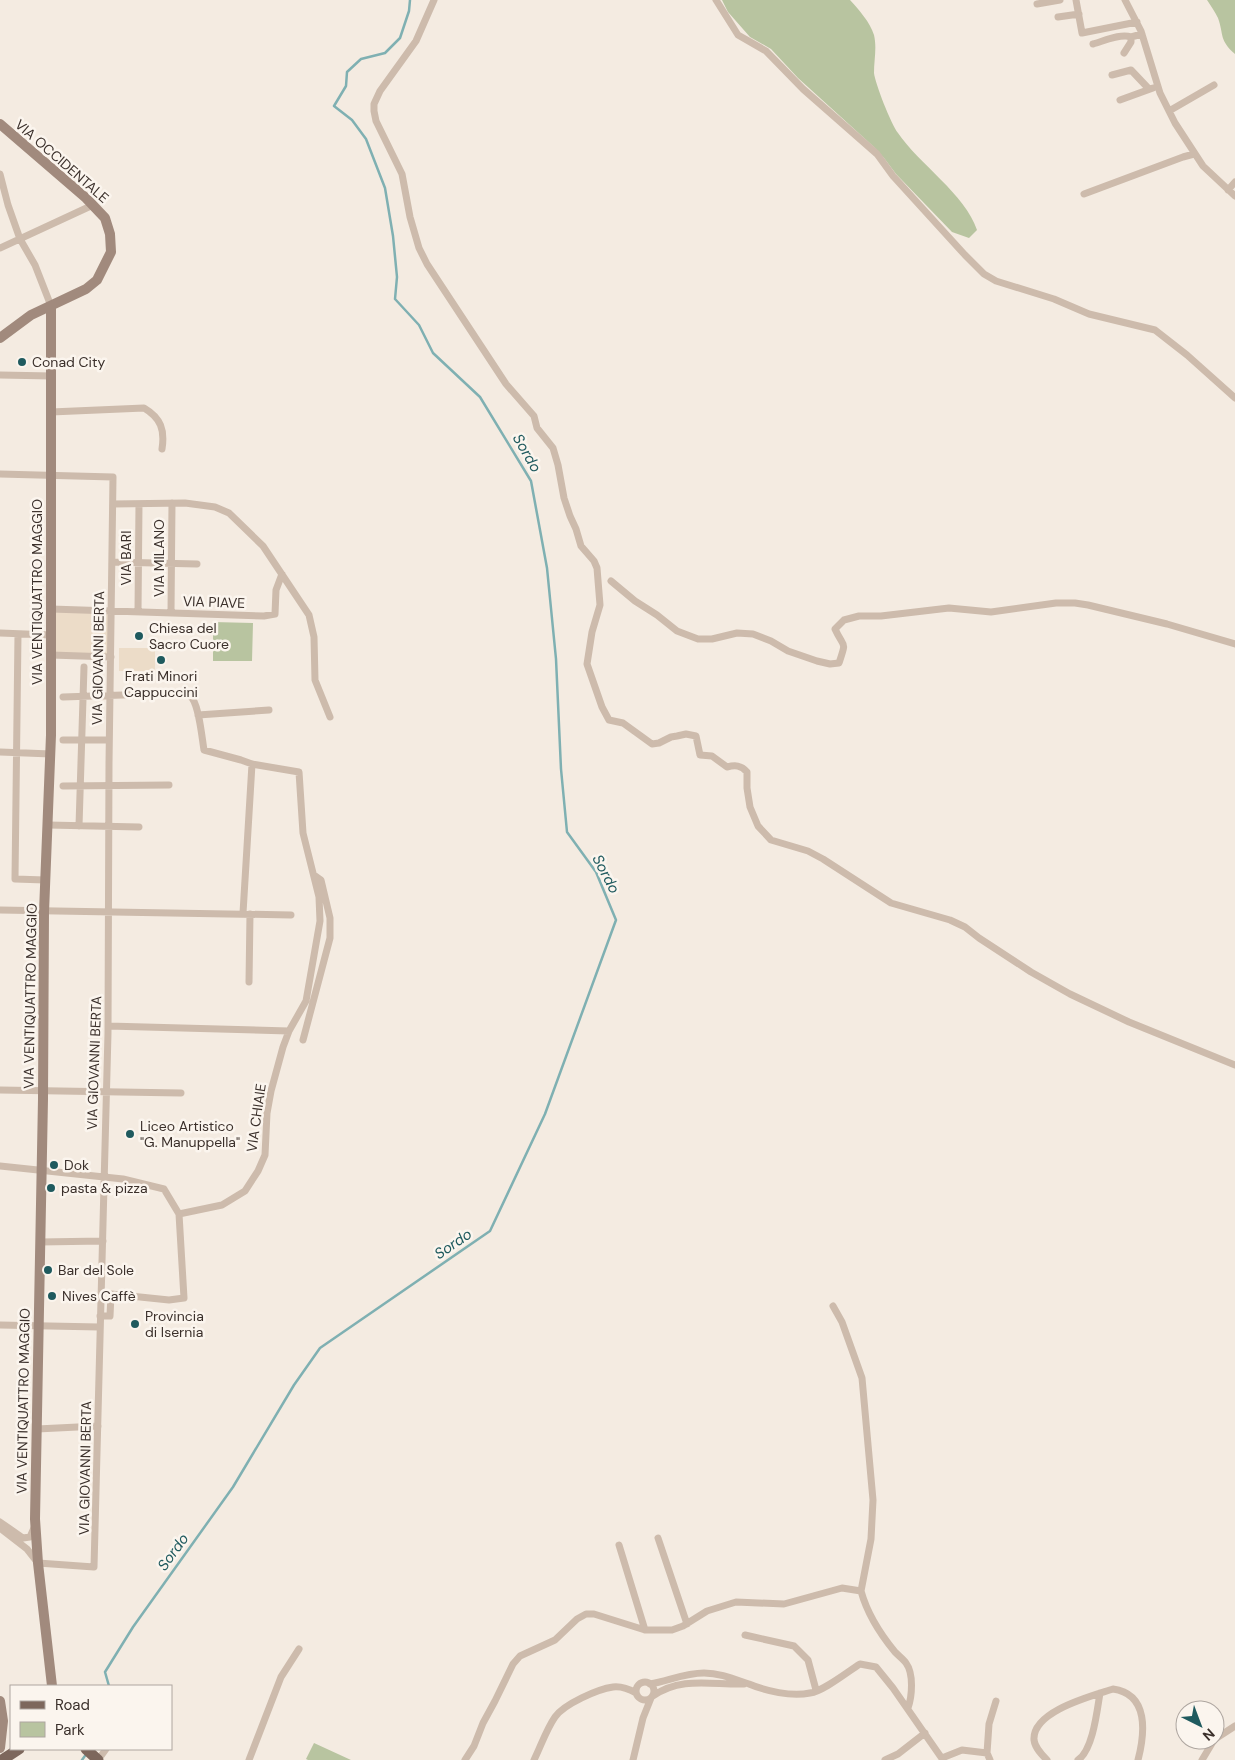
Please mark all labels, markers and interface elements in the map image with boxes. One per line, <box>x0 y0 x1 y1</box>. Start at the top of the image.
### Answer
street label: VIA OCCIDENTALE <box>11 115 113 207</box>
place label: Conad City <box>32 353 105 371</box>
marker: Conad City <box>16 356 28 368</box>
water label: Sordo <box>508 430 546 476</box>
street label: VIA VENTIQUATTRO MAGGIO <box>28 499 46 685</box>
street label: VIA MILANO <box>150 519 168 597</box>
street label: VIA BARI <box>117 531 135 585</box>
street label: VIA GIOVANNI BERTA <box>88 591 108 725</box>
street label: VIA PIAVE <box>183 592 246 612</box>
place label: Chiesa del Sacro Cuore <box>149 619 229 653</box>
marker: Chiesa del Sacro Cuore <box>133 630 145 642</box>
marker: Frati Minori Cappuccini <box>155 654 167 666</box>
place label: Frati Minori Cappuccini <box>124 667 198 701</box>
water label: Sordo <box>587 851 625 897</box>
street label: VIA VENTIQUATTRO MAGGIO <box>19 903 41 1089</box>
street label: VIA GIOVANNI BERTA <box>83 996 105 1130</box>
street label: VIA CHIAIE <box>242 1083 270 1153</box>
place label: Liceo Artistico "G. Manuppella" <box>140 1117 240 1151</box>
marker: Liceo Artistico "G. Manuppella" <box>124 1128 136 1140</box>
place label: Dok <box>64 1156 89 1174</box>
marker: Dok <box>48 1159 60 1171</box>
place label: pasta & pizza <box>61 1179 148 1197</box>
marker: pasta & pizza <box>45 1182 57 1194</box>
water label: Sordo <box>430 1224 476 1264</box>
place label: Bar del Sole <box>58 1261 134 1279</box>
marker: Bar del Sole <box>42 1264 54 1276</box>
place label: Nives Caffè <box>62 1287 136 1305</box>
marker: Nives Caffè <box>46 1290 58 1302</box>
place label: Provincia di Isernia <box>145 1307 204 1341</box>
street label: VIA VENTIQUATTRO MAGGIO <box>12 1308 34 1494</box>
marker: Provincia di Isernia <box>129 1318 141 1330</box>
street label: VIA GIOVANNI BERTA <box>75 1401 95 1535</box>
water label: Sordo <box>153 1529 193 1575</box>
legend <box>10 1685 172 1750</box>
text: Road <box>55 1695 90 1715</box>
north arrow <box>1175 1700 1225 1750</box>
text: Park <box>55 1720 85 1740</box>
text: N <box>1199 1725 1219 1745</box>

